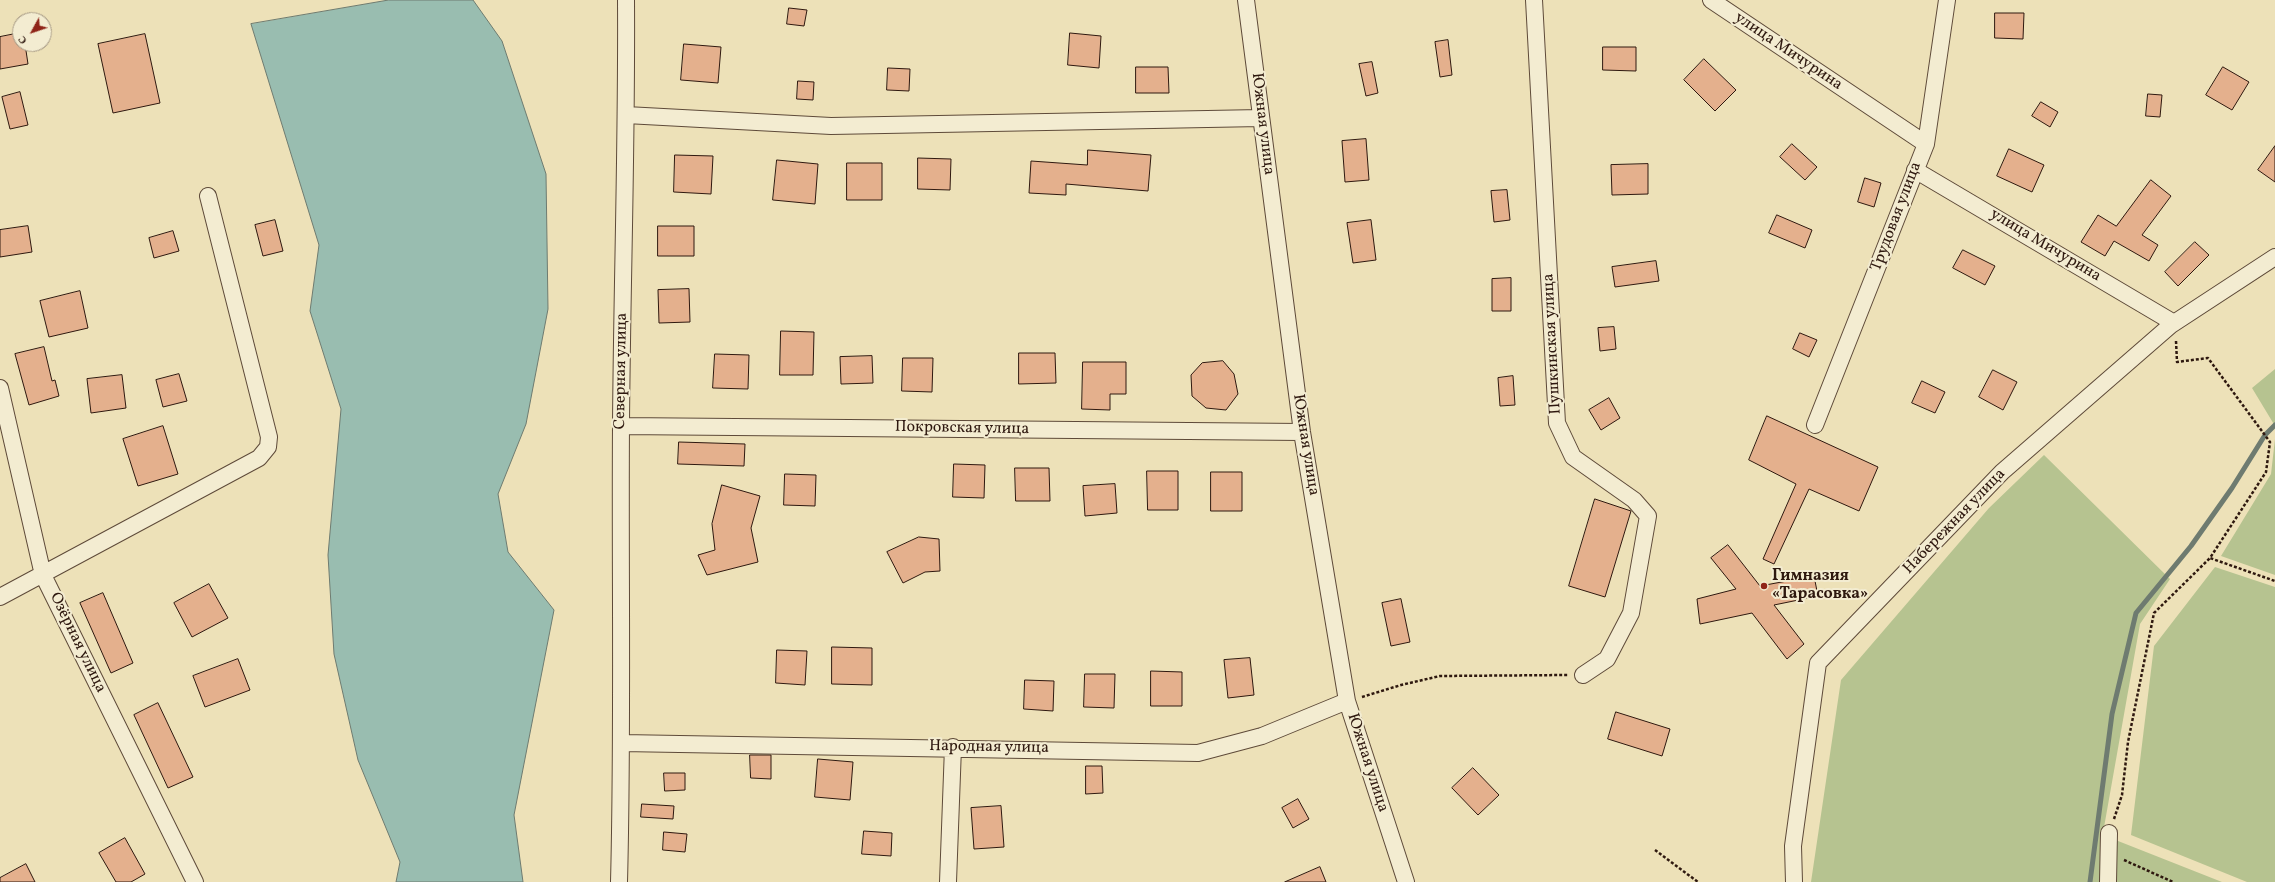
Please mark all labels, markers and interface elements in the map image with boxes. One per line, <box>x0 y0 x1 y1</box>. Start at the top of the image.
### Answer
street label: улица Мичурина <box>1730 9 1846 95</box>
north arrow <box>12 12 52 52</box>
text: С <box>15 32 31 47</box>
street label: Южная улица <box>1246 72 1278 176</box>
street label: Трудовая улица <box>1867 160 1927 274</box>
street label: улица Мичурина <box>1986 205 2104 287</box>
street label: Пушкинская улица <box>1540 273 1566 415</box>
street label: Северная улица <box>611 312 633 430</box>
street label: Южная улица <box>1287 393 1323 497</box>
street label: Покровская улица <box>895 418 1029 440</box>
street label: Набережная улица <box>1900 465 2010 579</box>
place label: Гимназия «Тарасовка» <box>1772 567 1868 605</box>
marker: Гимназия «Тарасовка» <box>1759 581 1769 591</box>
street label: Озёрная улица <box>44 590 110 696</box>
street label: Южная улица <box>1342 711 1392 815</box>
street label: Народная улица <box>929 737 1049 759</box>

